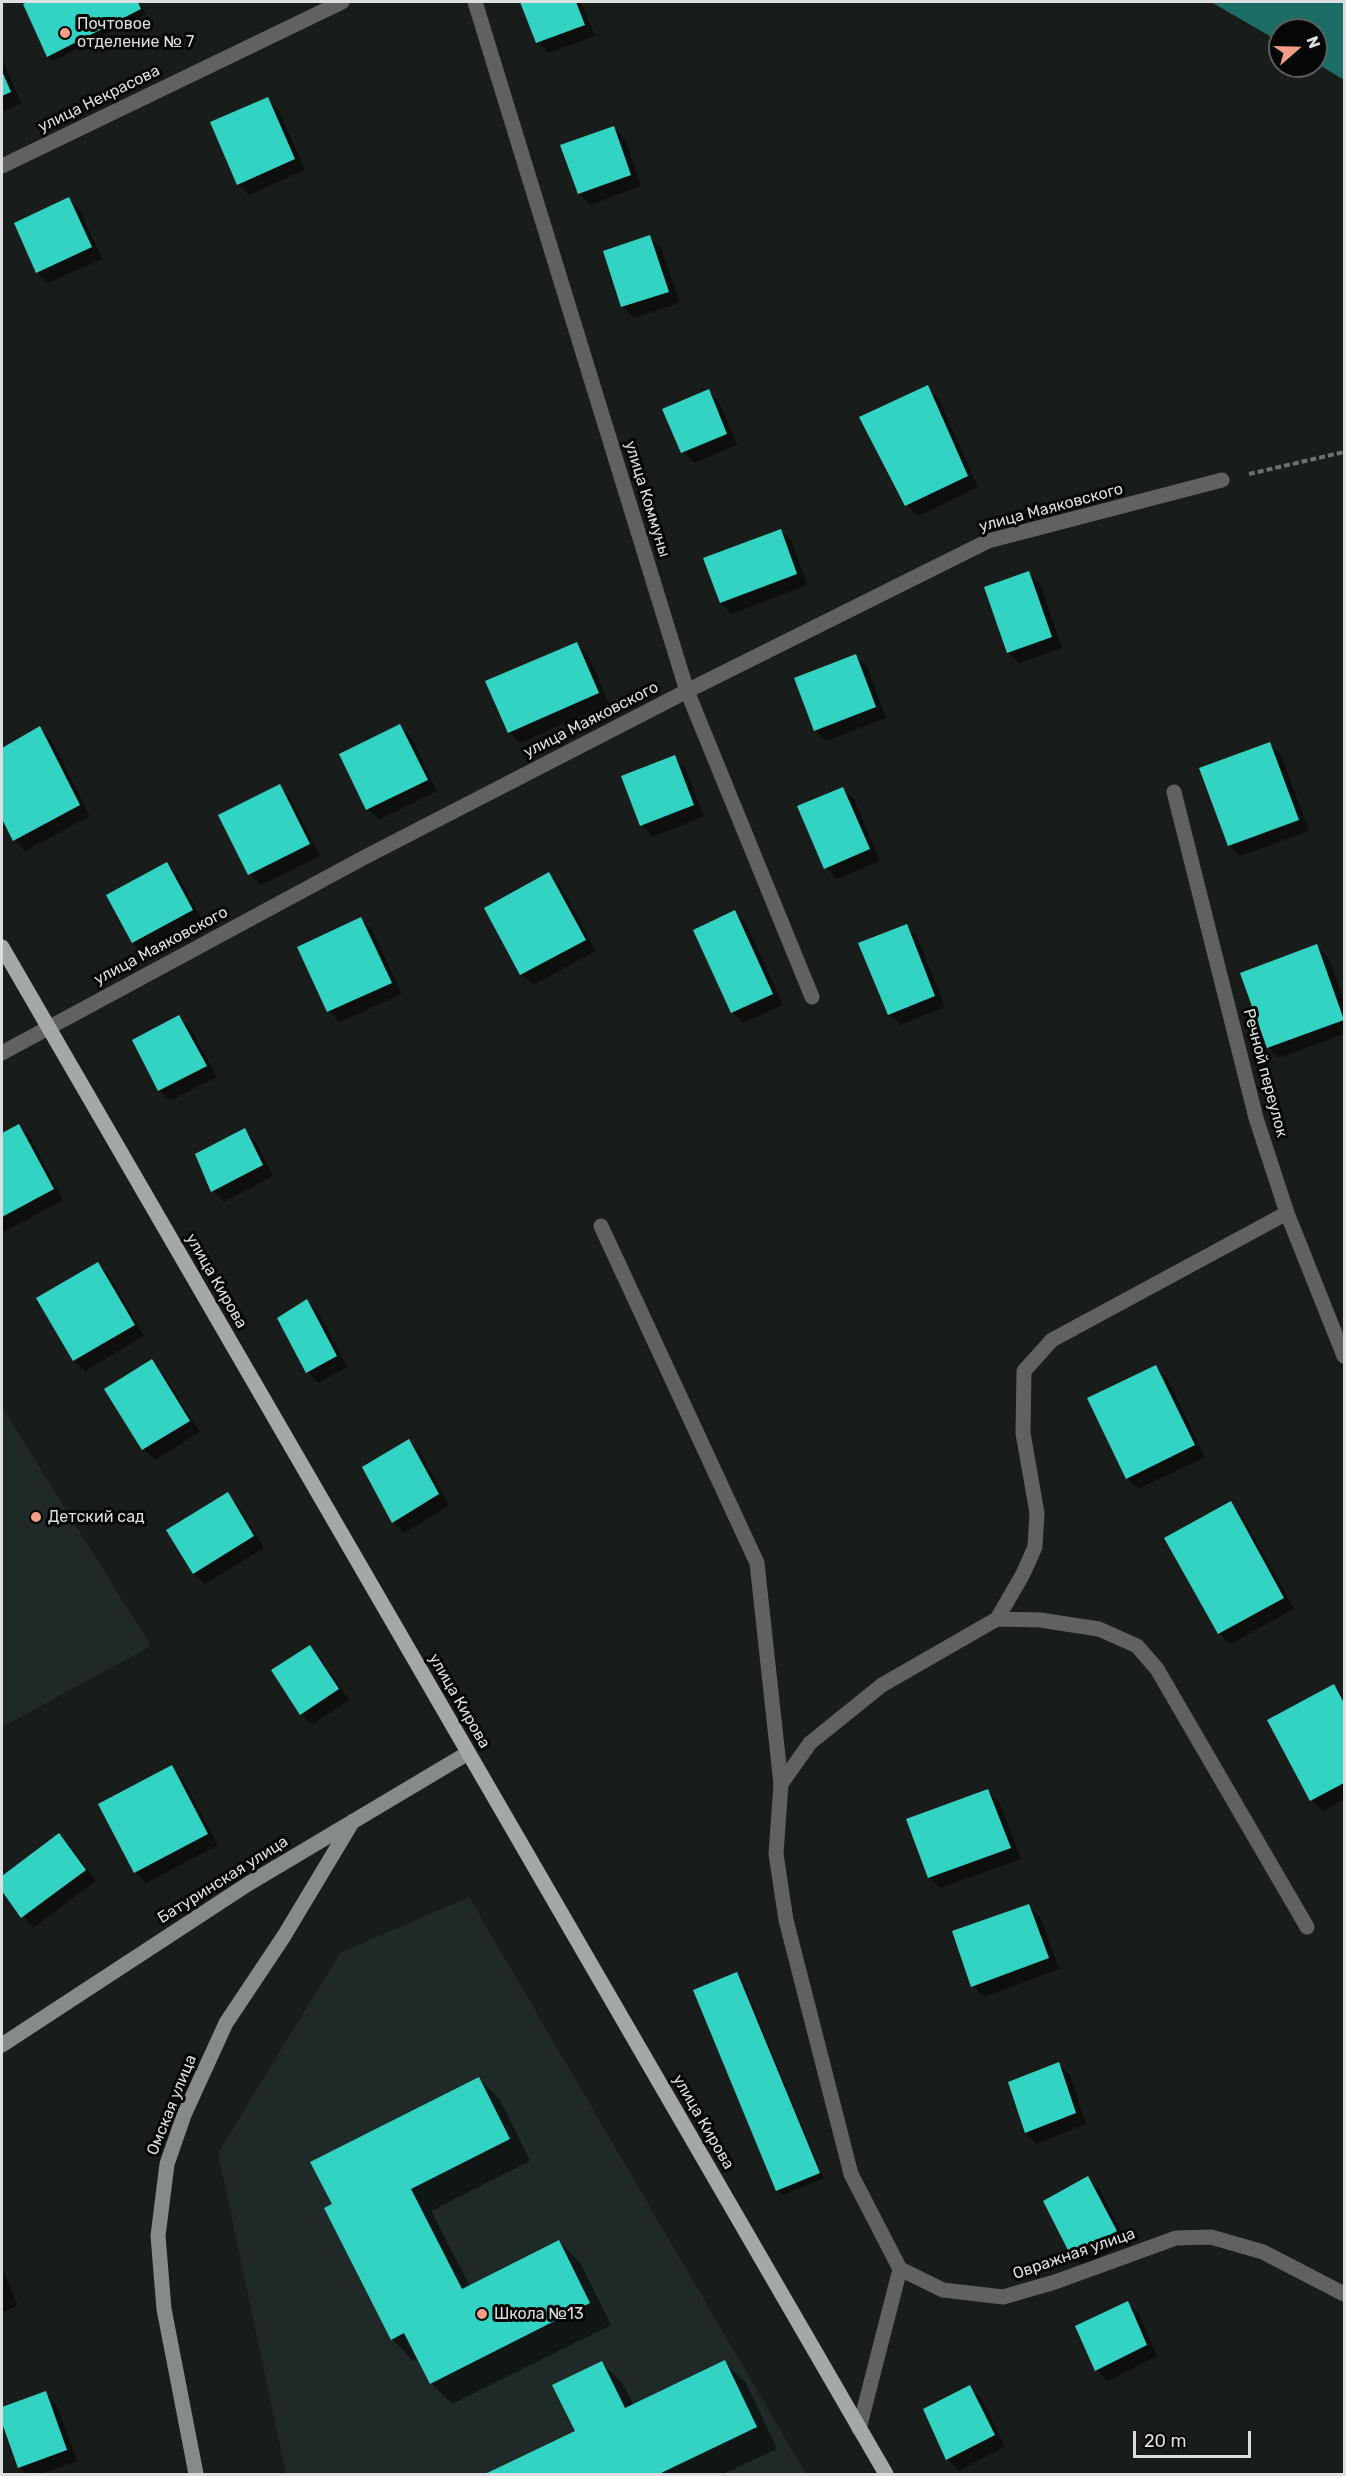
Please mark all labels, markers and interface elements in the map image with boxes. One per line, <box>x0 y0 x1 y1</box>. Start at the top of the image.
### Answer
place label: Почтовое отделение № 7 <box>77 14 194 52</box>
north arrow <box>1268 18 1328 78</box>
marker: Почтовое отделение № 7 <box>58 26 72 40</box>
text: N <box>1303 34 1324 51</box>
street label: улица Некрасова <box>35 61 163 137</box>
street label: улица Коммуны <box>620 439 674 559</box>
street label: улица Маяковского <box>977 479 1125 537</box>
street label: улица Маяковского <box>520 678 662 762</box>
street label: улица Маяковского <box>91 903 231 989</box>
street label: Речной переулок <box>1239 1007 1291 1139</box>
street label: улица Кирова <box>181 1230 251 1332</box>
place label: Детский сад <box>48 1507 145 1527</box>
marker: Детский сад <box>29 1510 43 1524</box>
street label: улица Кирова <box>424 1650 494 1752</box>
street label: Батуринская улица <box>154 1832 292 1928</box>
street label: Омская улица <box>143 2052 201 2158</box>
street label: улица Кирова <box>668 2071 738 2173</box>
street label: Овражная улица <box>1010 2224 1138 2284</box>
place label: Школа №13 <box>494 2304 584 2324</box>
marker: Школа №13 <box>475 2307 489 2321</box>
scale bar <box>1136 2419 1254 2457</box>
text: 20 m <box>1144 2430 1186 2452</box>

